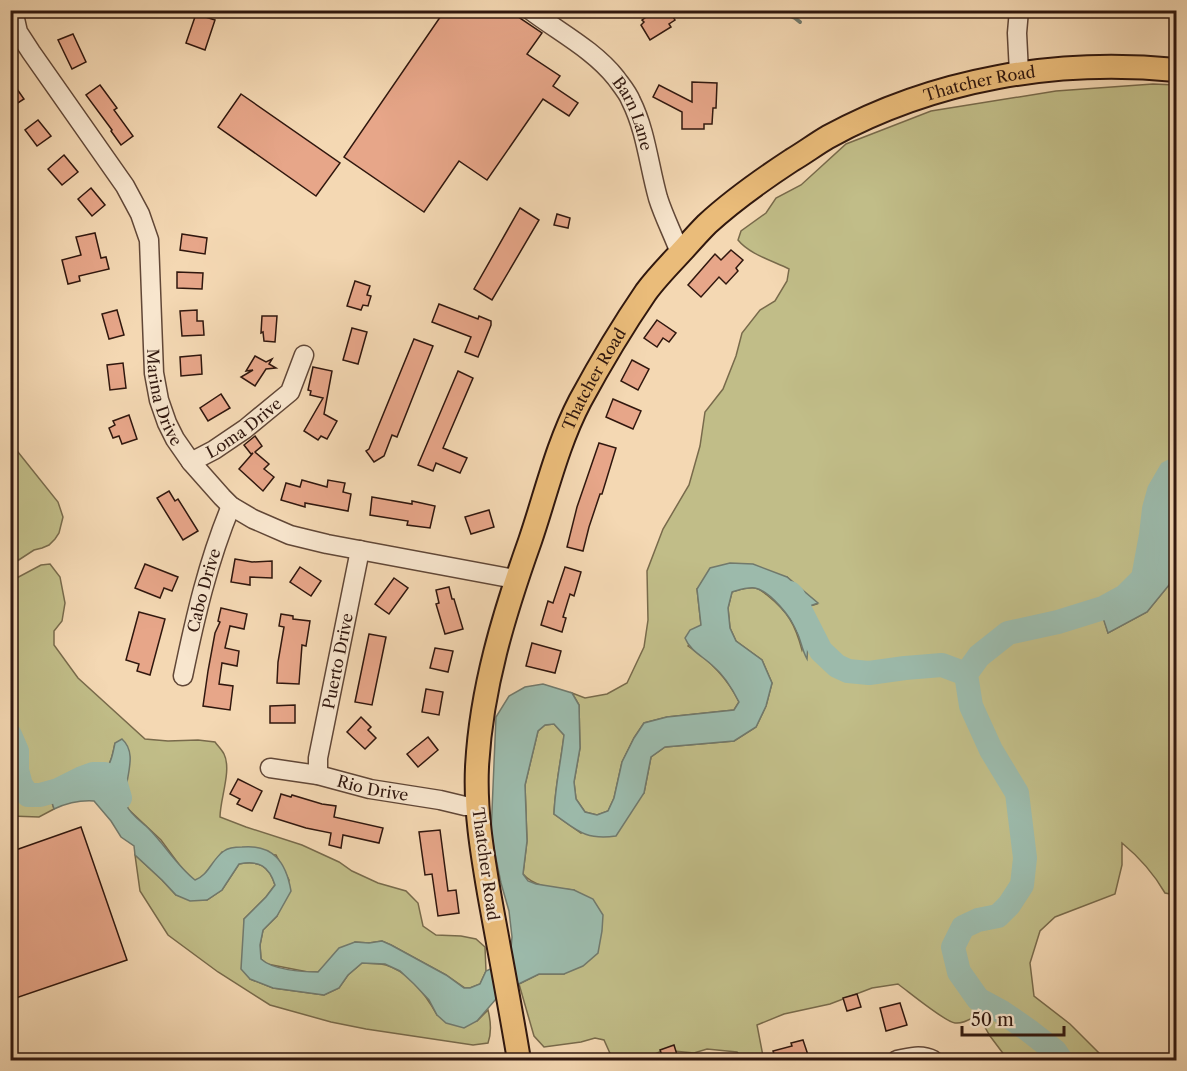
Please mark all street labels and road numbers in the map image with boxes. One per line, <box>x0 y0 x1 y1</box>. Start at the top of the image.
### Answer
street label: Thatcher Road <box>921 61 1037 105</box>
street label: Barn Lane <box>608 72 657 152</box>
street label: Thatcher Road <box>558 324 630 433</box>
street label: Marina Drive <box>143 348 187 450</box>
street label: Loma Drive <box>203 393 286 462</box>
street label: Cabo Drive <box>183 546 225 634</box>
street label: Puerto Drive <box>318 611 357 711</box>
street label: Rio Drive <box>335 771 410 805</box>
street label: Thatcher Road <box>468 806 504 922</box>

